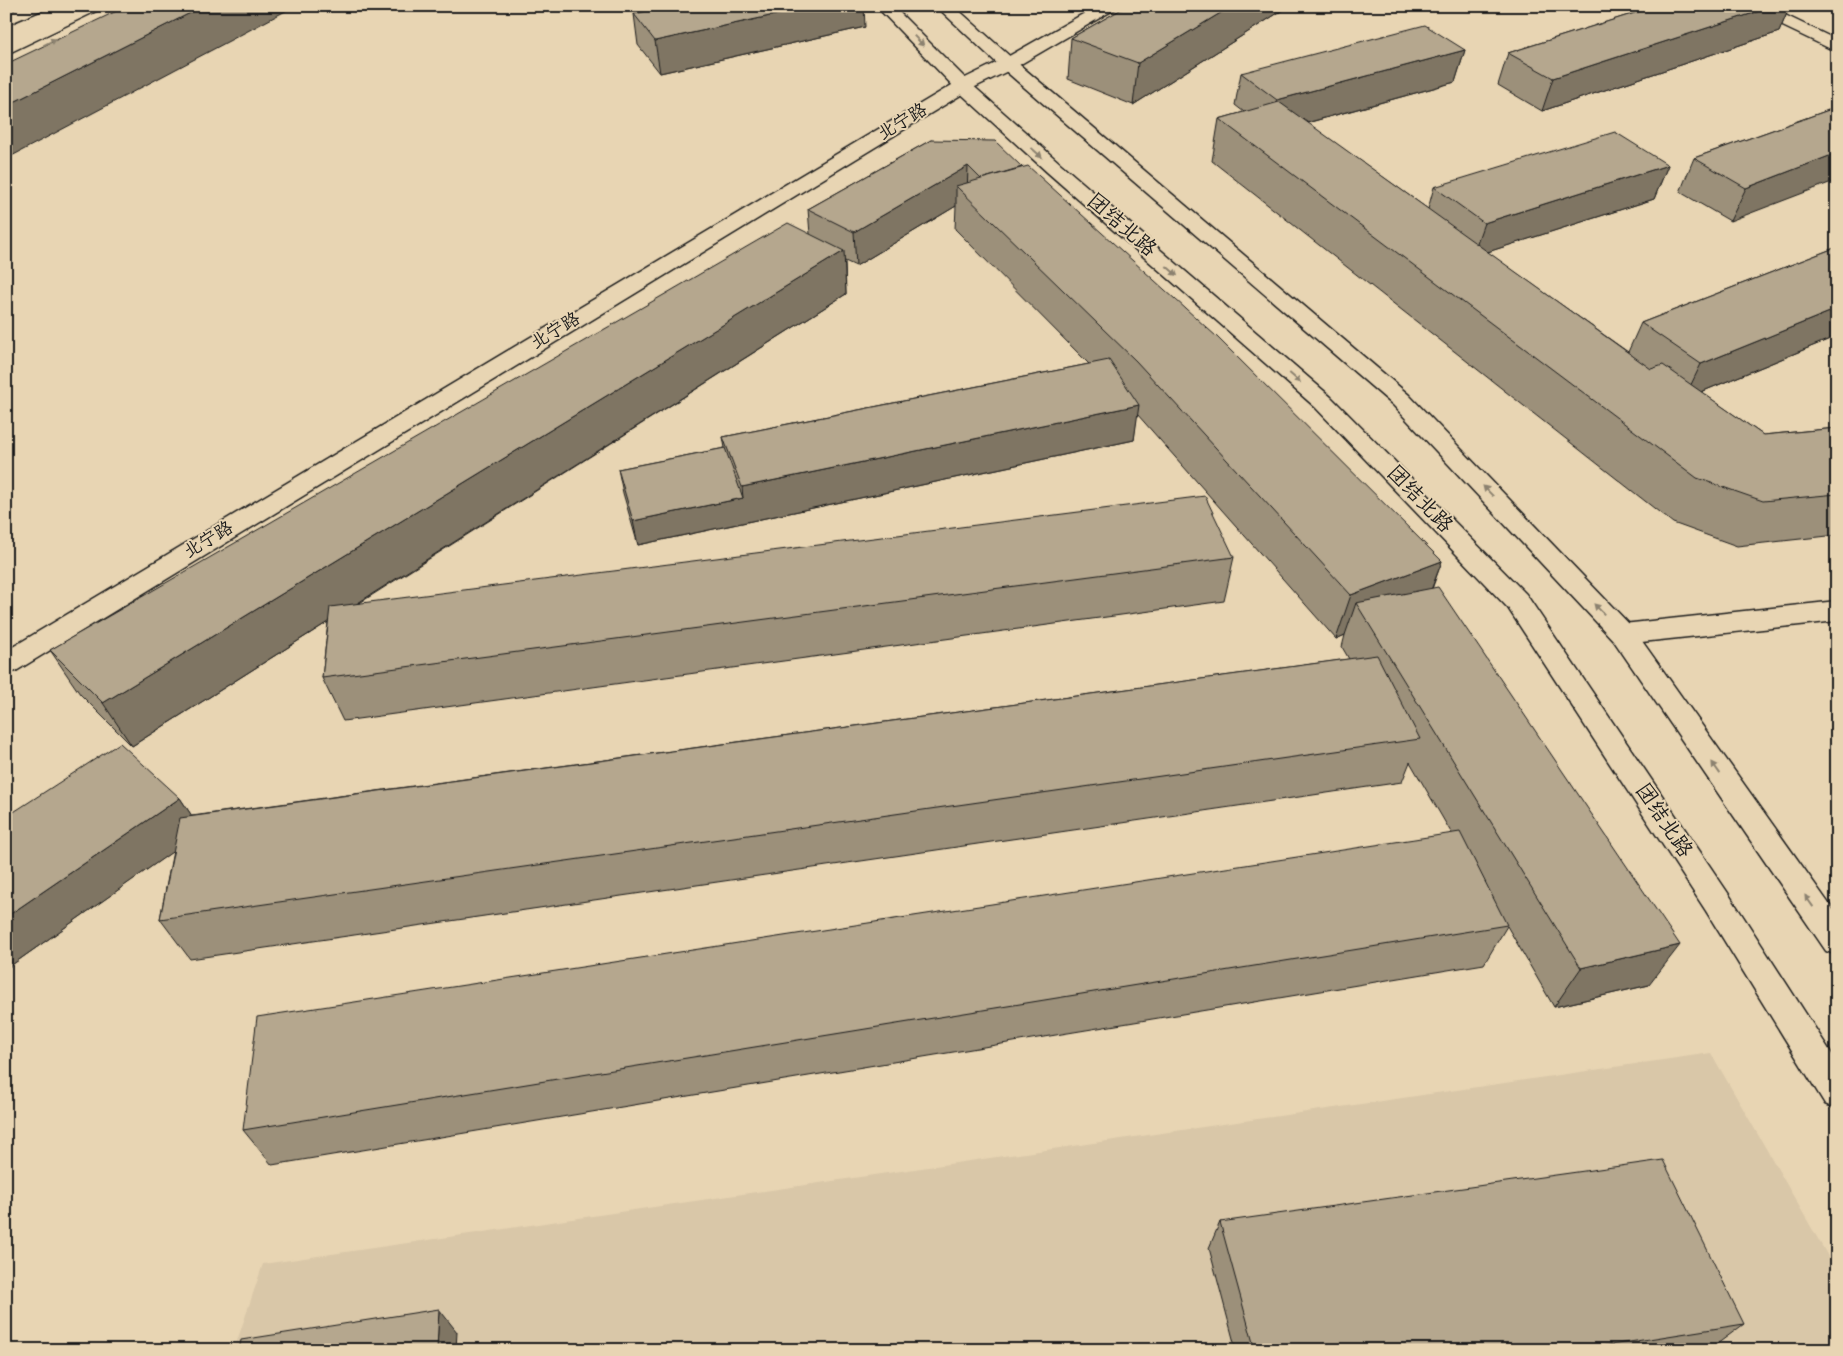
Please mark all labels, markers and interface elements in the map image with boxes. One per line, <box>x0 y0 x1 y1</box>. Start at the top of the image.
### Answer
one-way arrow <box>913 35 925 47</box>
one-way arrow <box>43 38 57 46</box>
street label: 北宁路 <box>873 98 933 148</box>
one-way arrow <box>1030 147 1043 158</box>
street label: 团结北路 <box>1079 187 1163 265</box>
one-way arrow <box>1166 265 1178 277</box>
street label: 北宁路 <box>526 307 586 357</box>
one-way arrow <box>1288 372 1301 383</box>
street label: 团结北路 <box>1379 459 1459 541</box>
one-way arrow <box>1482 486 1494 498</box>
street label: 北宁路 <box>179 516 239 566</box>
one-way arrow <box>1594 603 1606 615</box>
one-way arrow <box>1711 761 1721 775</box>
street label: 团结北路 <box>1627 778 1699 864</box>
one-way arrow <box>1804 894 1814 908</box>

